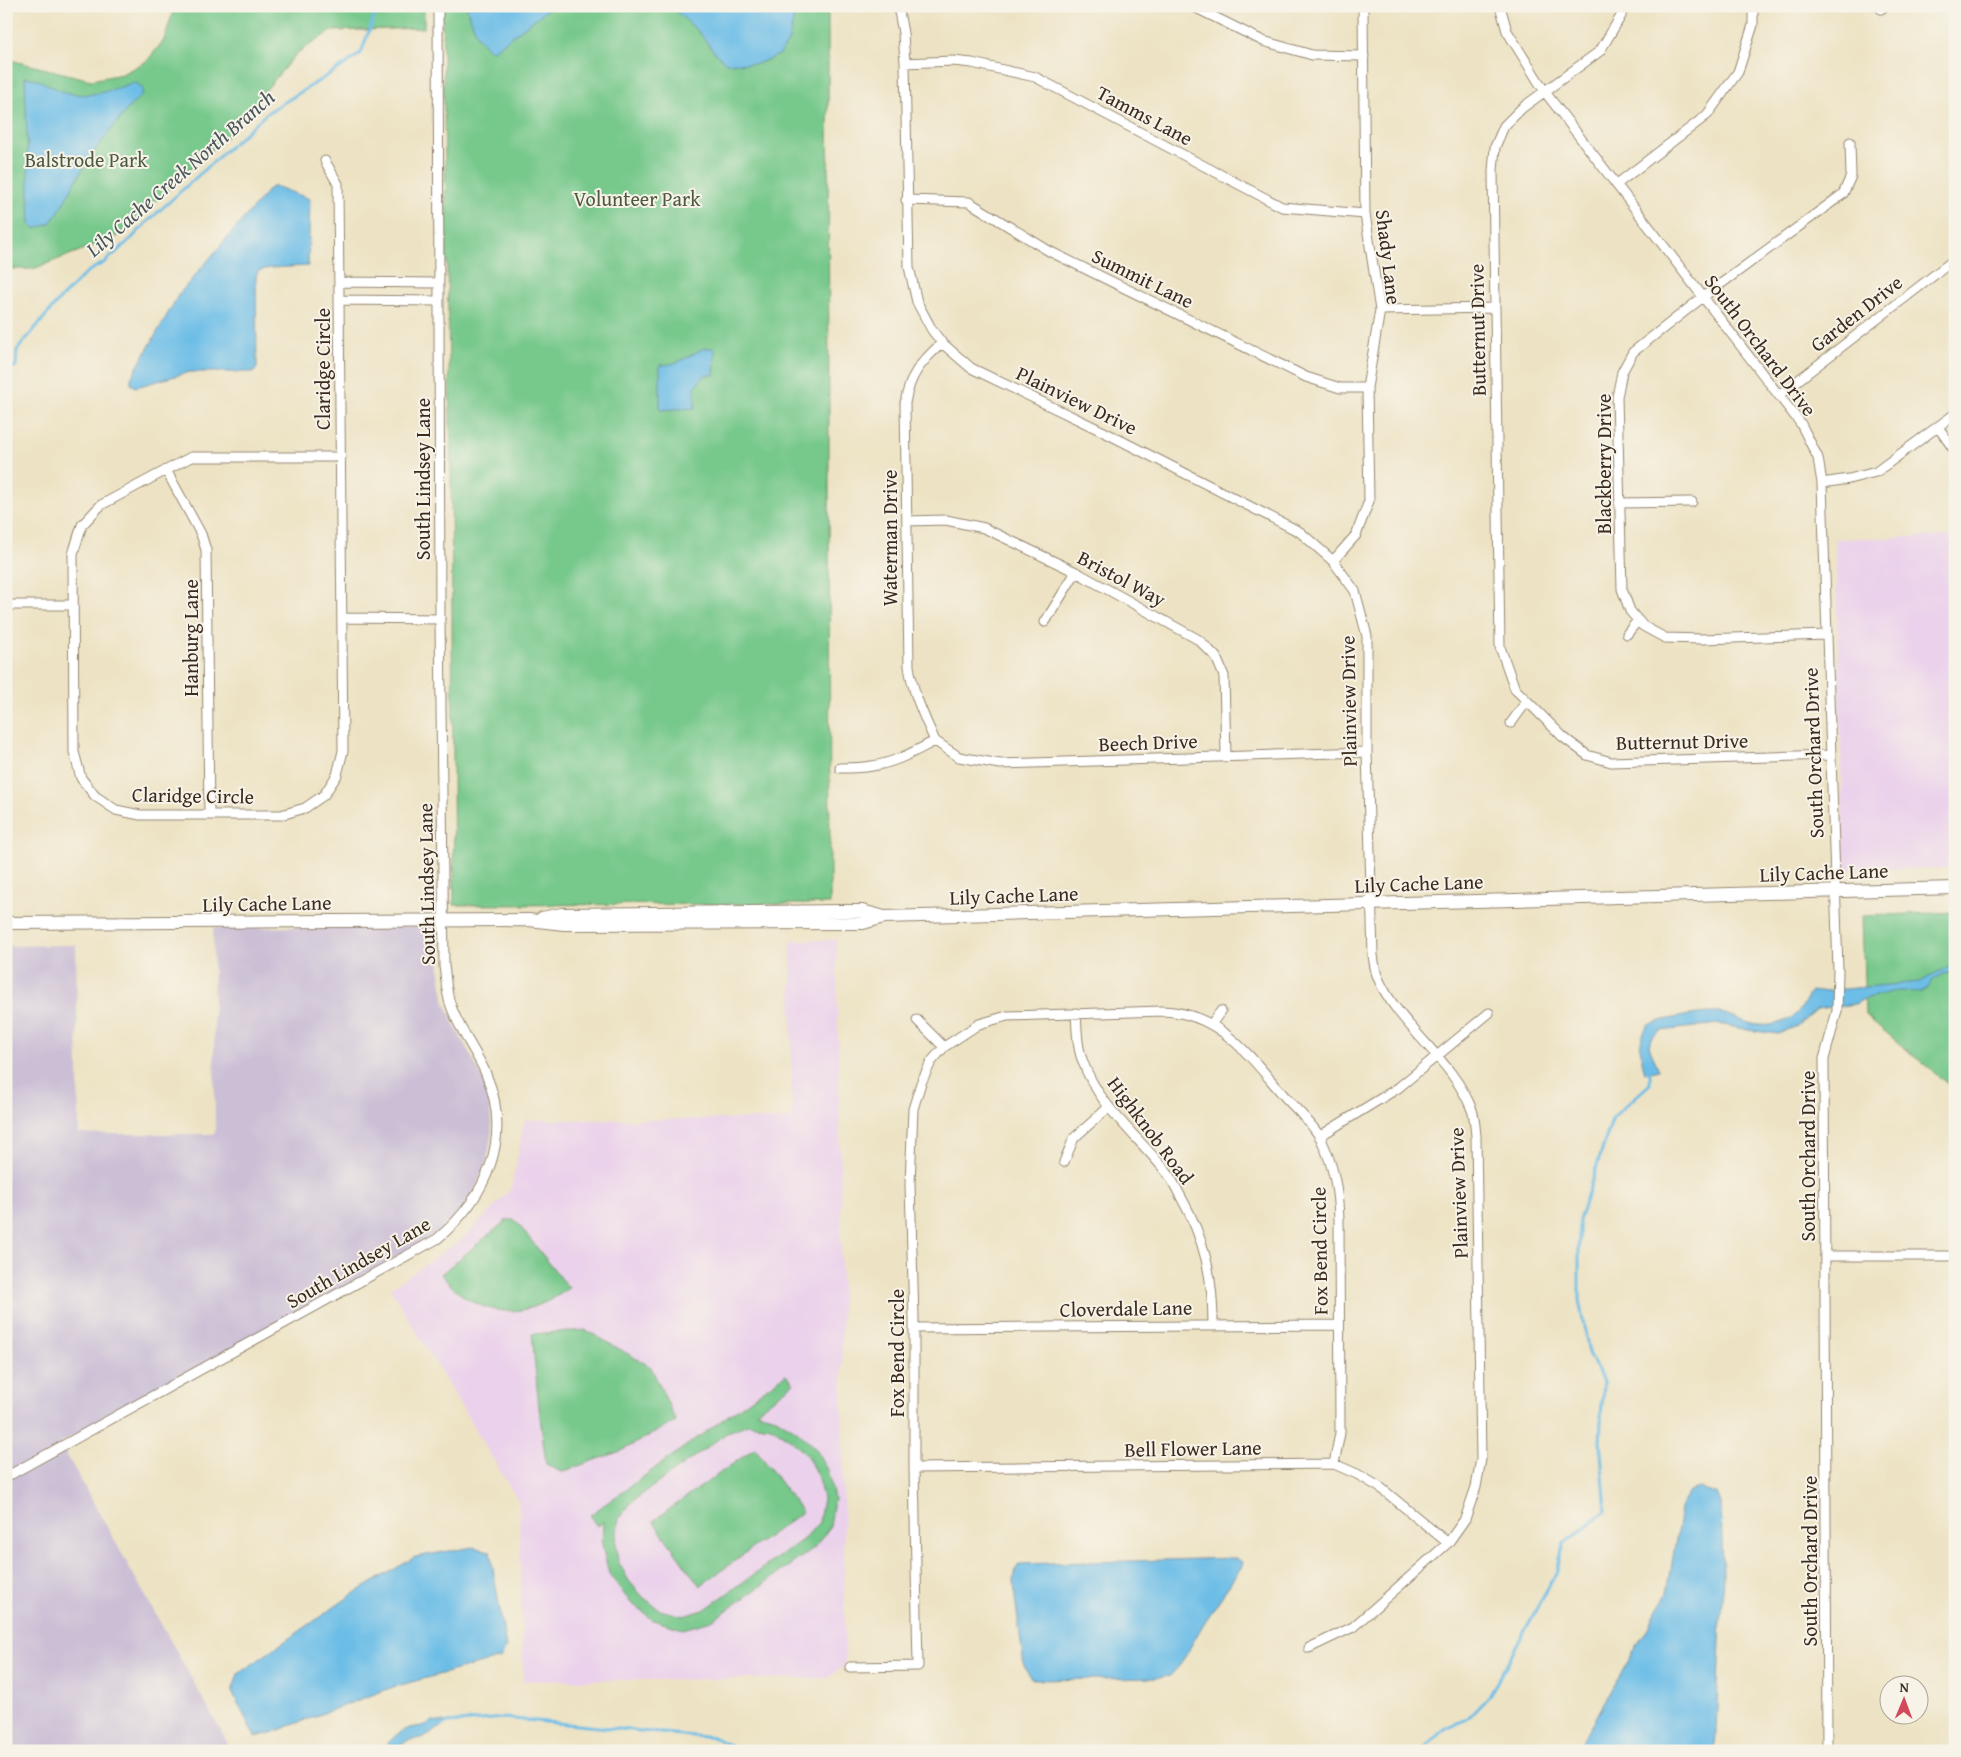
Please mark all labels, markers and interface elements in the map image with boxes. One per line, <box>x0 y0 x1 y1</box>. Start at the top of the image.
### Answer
street label: Tamms Lane <box>1092 78 1198 152</box>
water label: Lily Cache Creek North Branch <box>78 82 282 265</box>
park label: Balstrode Park <box>25 145 148 174</box>
park label: Volunteer Park <box>574 184 701 213</box>
street label: Shady Lane <box>1369 208 1409 306</box>
street label: Summit Lane <box>1087 241 1199 315</box>
street label: Butternut Drive <box>1461 264 1493 396</box>
street label: South Orchard Drive <box>1698 268 1824 422</box>
street label: Garden Drive <box>1804 268 1908 358</box>
street label: Claridge Circle <box>308 308 337 430</box>
street label: Plainview Drive <box>1012 358 1142 442</box>
street label: Blackberry Drive <box>1589 394 1618 534</box>
street label: South Lindsey Lane <box>408 398 437 560</box>
street label: Waterman Drive <box>875 470 904 606</box>
street label: Bristol Way <box>1073 543 1171 613</box>
street label: Hanburg Lane <box>176 579 205 697</box>
street label: Plainview Drive <box>1332 635 1364 767</box>
street label: South Orchard Drive <box>1796 667 1830 839</box>
street label: Butternut Drive <box>1616 725 1748 757</box>
street label: Beech Drive <box>1098 726 1198 758</box>
street label: Claridge Circle <box>132 779 254 811</box>
street label: South Lindsey Lane <box>410 803 442 965</box>
street label: Lily Cache Lane <box>1759 855 1889 889</box>
street label: Lily Cache Lane <box>1354 866 1484 900</box>
street label: Lily Cache Lane <box>949 878 1079 912</box>
street label: Lily Cache Lane <box>202 887 332 919</box>
street label: Highknob Road <box>1101 1070 1201 1190</box>
street label: South Orchard Drive <box>1793 1071 1822 1241</box>
street label: Plainview Drive <box>1441 1127 1475 1259</box>
street label: Fox Bend Circle <box>1303 1187 1335 1315</box>
street label: South Lindsey Lane <box>280 1209 436 1315</box>
street label: Fox Bend Circle <box>882 1289 911 1417</box>
street label: Cloverdale Lane <box>1059 1292 1193 1324</box>
street label: Bell Flower Lane <box>1124 1432 1262 1464</box>
street label: South Orchard Drive <box>1795 1476 1824 1646</box>
north arrow <box>1878 1674 1928 1724</box>
text: N <box>1899 1677 1910 1697</box>

